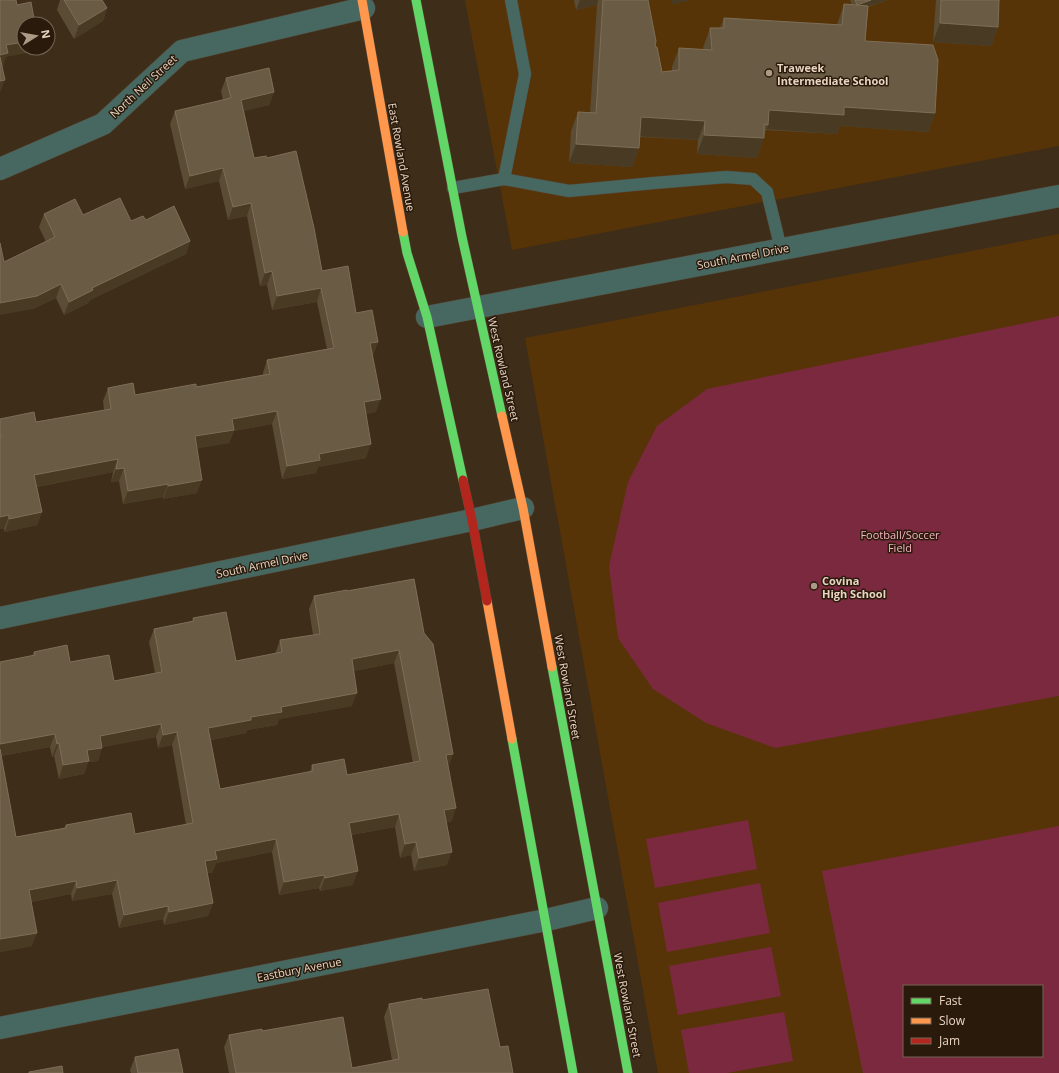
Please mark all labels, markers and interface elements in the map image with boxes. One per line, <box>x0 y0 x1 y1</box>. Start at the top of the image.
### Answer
north arrow <box>16 16 56 56</box>
text: N <box>38 28 55 40</box>
street label: North Neil Street <box>106 51 180 121</box>
place label: Traweek Intermediate School <box>777 60 888 88</box>
marker: Traweek Intermediate School <box>764 68 774 78</box>
street label: East Rowland Avenue <box>385 102 419 212</box>
street label: South Armel Drive <box>696 240 790 272</box>
street label: West Rowland Street <box>485 316 523 423</box>
park label: Football/Soccer Field <box>860 527 940 555</box>
street label: South Armel Drive <box>215 547 309 581</box>
place label: Covina High School <box>822 573 886 601</box>
marker: Covina High School <box>809 581 819 591</box>
street label: West Rowland Street <box>551 633 585 741</box>
street label: West Rowland Street <box>611 951 646 1059</box>
street label: Eastbury Avenue <box>255 953 343 985</box>
legend <box>903 985 1043 1057</box>
text: Fast <box>939 992 962 1009</box>
text: Slow <box>939 1012 966 1029</box>
text: Jam <box>938 1032 960 1049</box>

